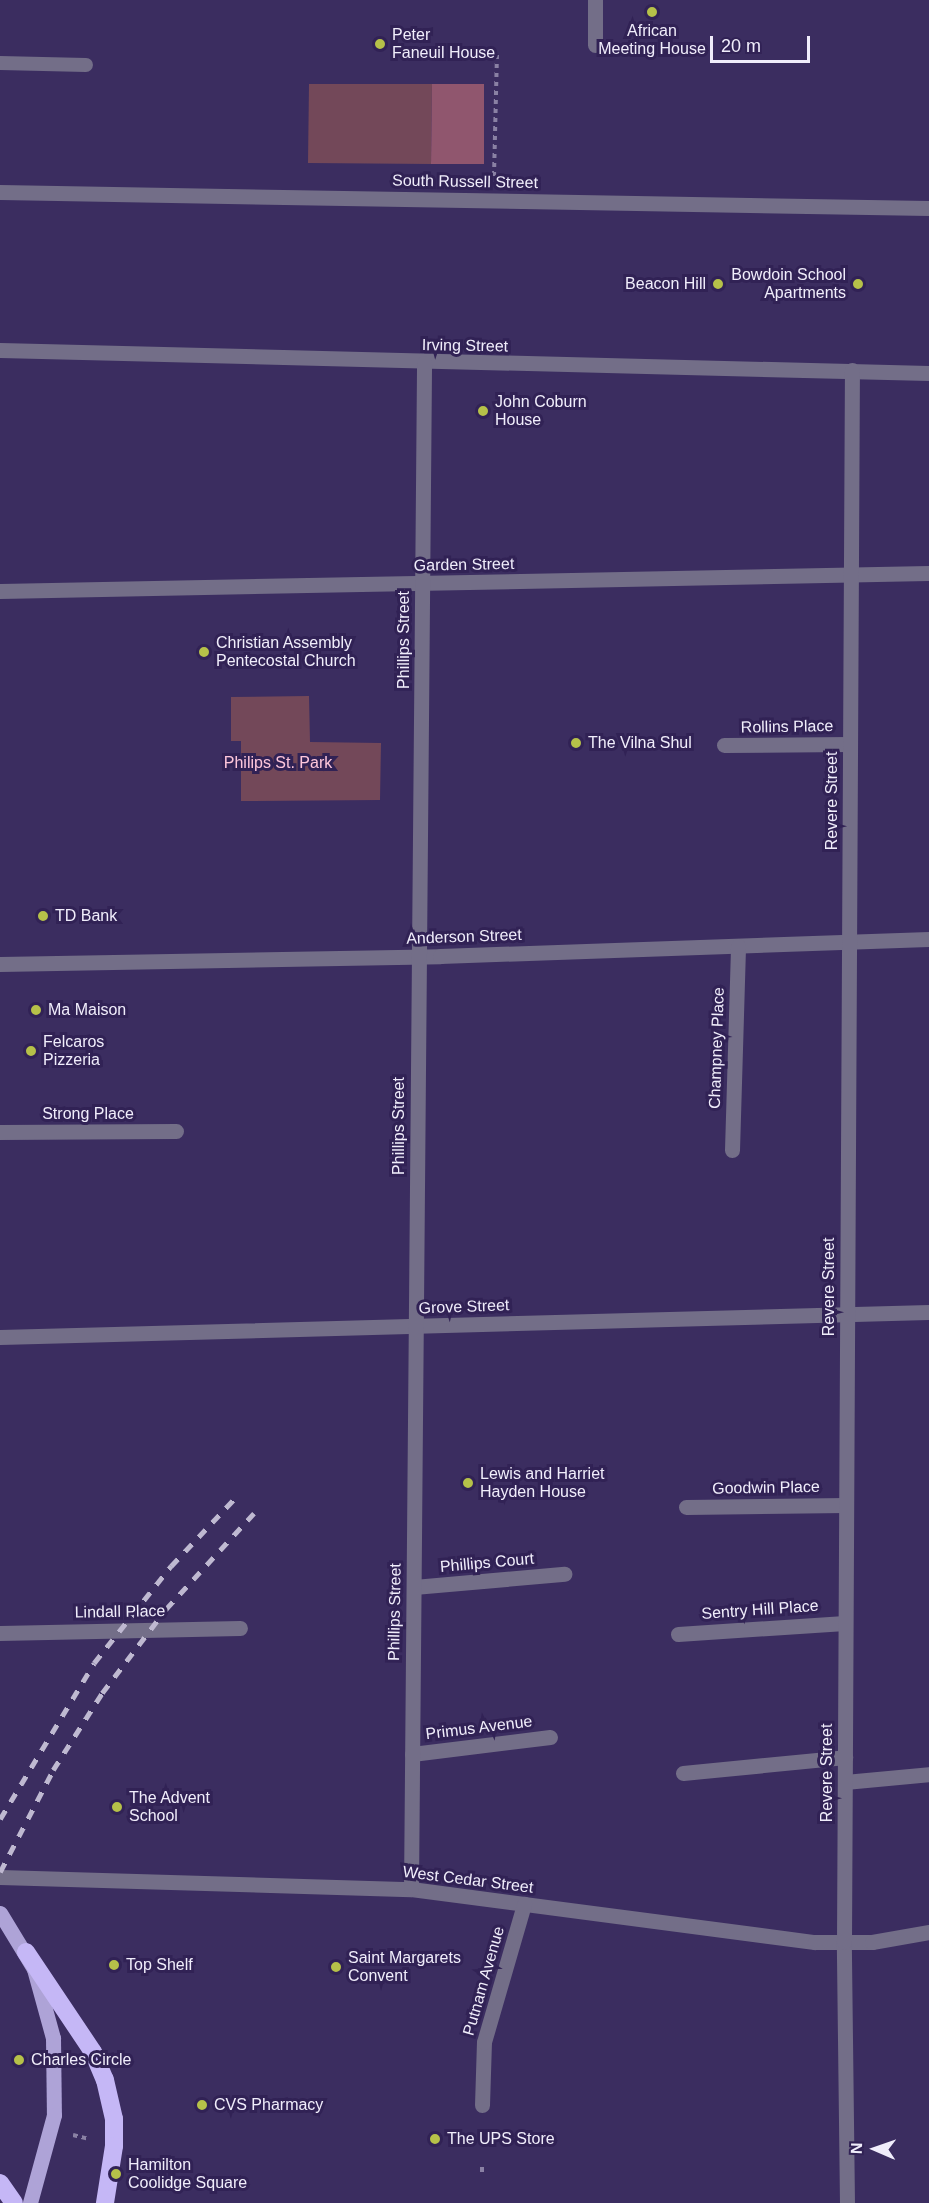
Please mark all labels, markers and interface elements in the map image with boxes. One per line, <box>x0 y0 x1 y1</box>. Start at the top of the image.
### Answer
marker: African Meeting House <box>645 5 659 19</box>
place label: African Meeting House <box>598 21 706 59</box>
scale bar <box>713 24 814 62</box>
place label: Peter Faneuil House <box>392 25 495 63</box>
text: 20 m <box>721 36 761 56</box>
marker: Peter Faneuil House <box>373 37 387 51</box>
street label: South Russell Street <box>392 171 538 193</box>
place label: Bowdoin School Apartments <box>731 265 846 303</box>
place label: Beacon Hill <box>625 274 706 294</box>
marker: Beacon Hill <box>711 277 725 291</box>
marker: Bowdoin School Apartments <box>851 277 865 291</box>
street label: Irving Street <box>422 336 508 356</box>
place label: John Coburn House <box>495 392 587 430</box>
marker: John Coburn House <box>476 404 490 418</box>
street label: Garden Street <box>414 555 514 575</box>
street label: Phillips Street <box>394 591 414 689</box>
place label: Christian Assembly Pentecostal Church <box>216 633 356 671</box>
marker: Christian Assembly Pentecostal Church <box>197 645 211 659</box>
street label: Rollins Place <box>741 717 833 737</box>
place label: The Vilna Shul <box>588 733 692 753</box>
marker: The Vilna Shul <box>569 736 583 750</box>
street label: Revere Street <box>822 752 842 850</box>
park label: Philips St. Park <box>224 753 332 773</box>
place label: TD Bank <box>55 906 117 926</box>
marker: TD Bank <box>36 909 50 923</box>
street label: Anderson Street <box>406 925 522 949</box>
street label: Champney Place <box>705 987 729 1109</box>
place label: Ma Maison <box>48 1000 126 1020</box>
marker: Ma Maison <box>29 1003 43 1017</box>
place label: Felcaros Pizzeria <box>43 1032 104 1070</box>
marker: Felcaros Pizzeria <box>24 1044 38 1058</box>
street label: Phillips Street <box>389 1077 409 1175</box>
street label: Strong Place <box>42 1104 134 1124</box>
street label: Revere Street <box>819 1238 839 1336</box>
street label: Grove Street <box>418 1296 510 1318</box>
place label: Lewis and Harriet Hayden House <box>480 1464 604 1502</box>
marker: Lewis and Harriet Hayden House <box>461 1476 475 1490</box>
street label: Goodwin Place <box>712 1477 820 1499</box>
street label: Phillips Court <box>439 1549 535 1577</box>
street label: Phillips Street <box>385 1563 405 1661</box>
street label: Sentry Hill Place <box>701 1596 819 1624</box>
street label: Lindall Place <box>74 1602 166 1622</box>
street label: Primus Avenue <box>424 1712 534 1744</box>
street label: Revere Street <box>817 1724 837 1822</box>
place label: The Advent School <box>129 1788 211 1826</box>
marker: The Advent School <box>110 1800 124 1814</box>
street label: West Cedar Street <box>402 1862 534 1898</box>
street label: Putnam Avenue <box>459 1924 509 2038</box>
place label: Saint Margarets Convent <box>348 1948 461 1986</box>
place label: Top Shelf <box>126 1955 193 1975</box>
marker: Top Shelf <box>107 1958 121 1972</box>
marker: Saint Margarets Convent <box>329 1960 343 1974</box>
place label: Charles Circle <box>31 2050 131 2070</box>
marker: Charles Circle <box>12 2053 26 2067</box>
place label: CVS Pharmacy <box>214 2095 323 2115</box>
marker: CVS Pharmacy <box>195 2098 209 2112</box>
north arrow <box>845 2119 905 2179</box>
place label: The UPS Store <box>447 2129 555 2149</box>
marker: The UPS Store <box>428 2132 442 2146</box>
text: N <box>848 2142 865 2154</box>
place label: Hamilton Coolidge Square <box>128 2155 247 2193</box>
marker: Hamilton Coolidge Square <box>109 2167 123 2181</box>

